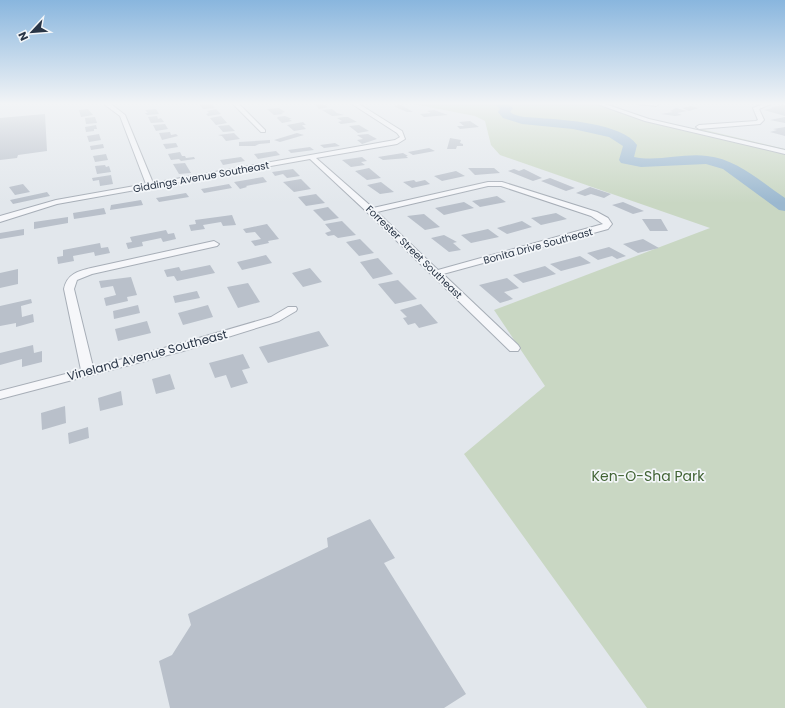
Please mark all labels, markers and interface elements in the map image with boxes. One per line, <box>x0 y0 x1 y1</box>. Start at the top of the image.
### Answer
north arrow <box>12 12 52 52</box>
text: N <box>14 29 32 44</box>
street label: Giddings Avenue Southeast <box>132 158 271 196</box>
street label: Forrester Street Southeast <box>362 202 466 302</box>
street label: Bonita Drive Southeast <box>482 224 595 268</box>
street label: Vineland Avenue Southeast <box>65 325 229 385</box>
park label: Ken-O-Sha Park <box>592 466 705 486</box>

